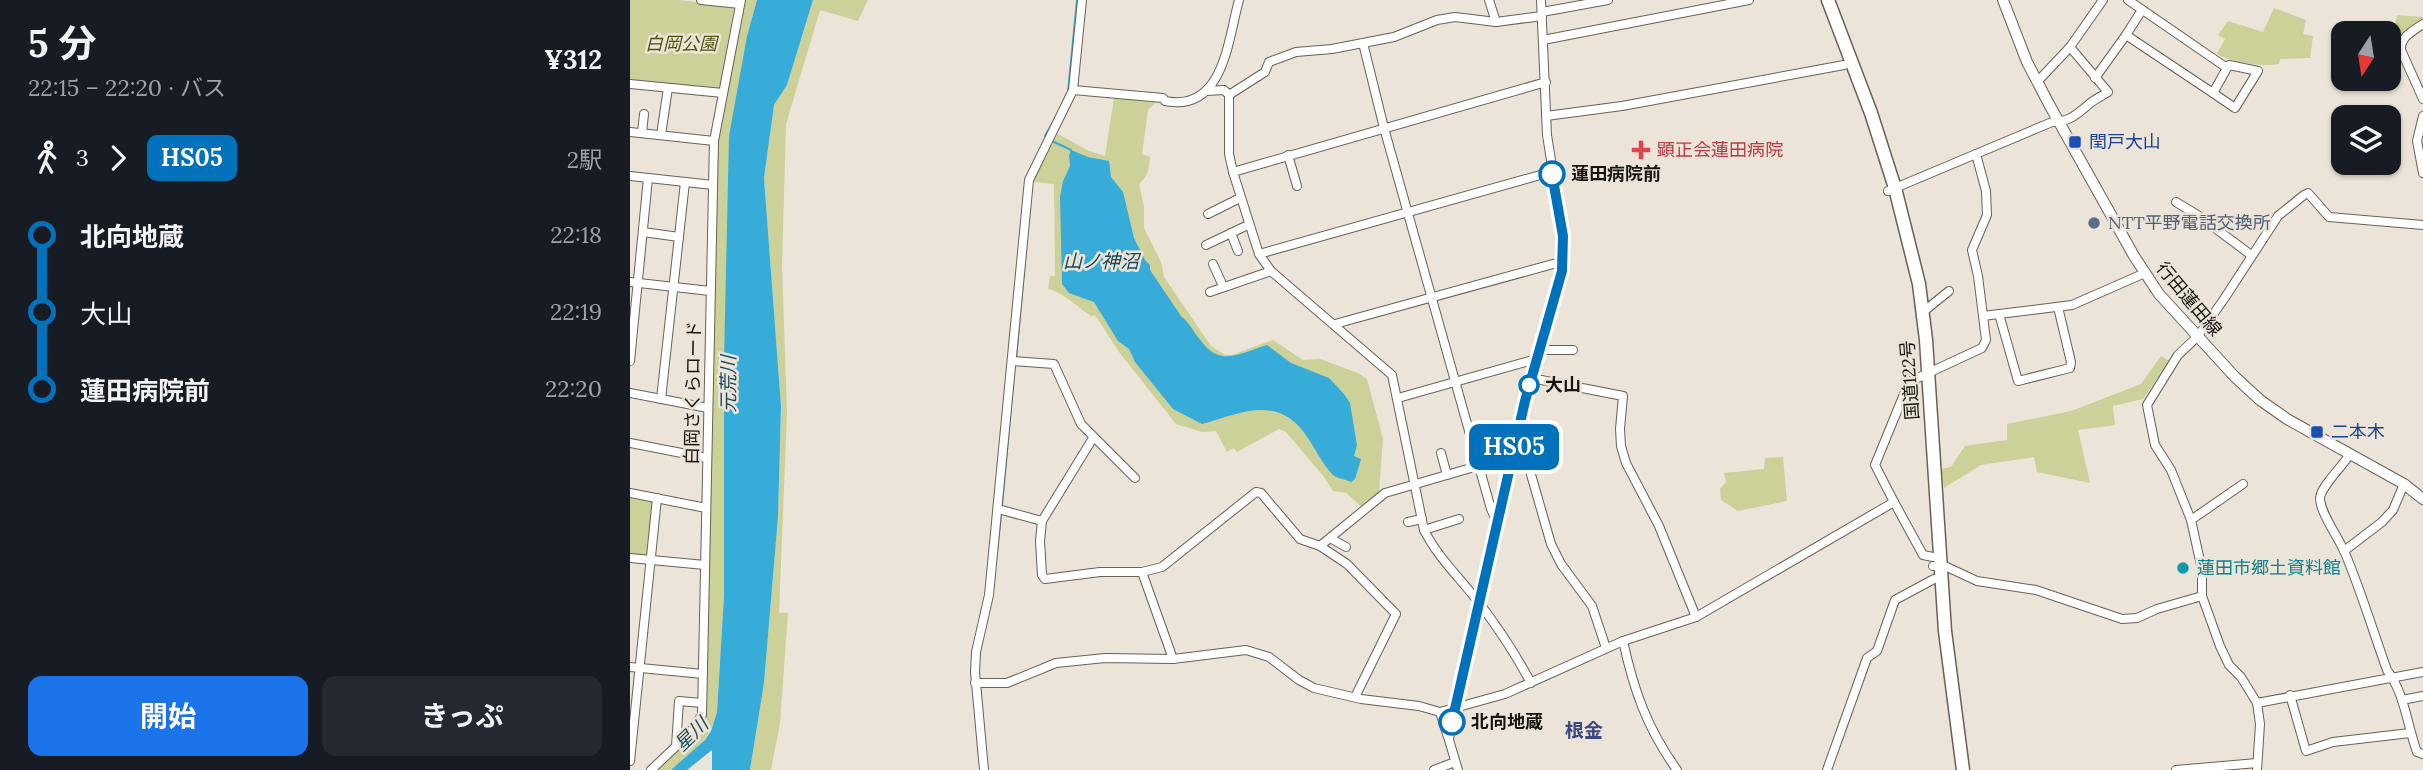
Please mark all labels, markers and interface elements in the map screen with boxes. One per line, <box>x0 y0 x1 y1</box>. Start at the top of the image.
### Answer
text: 5 分 <box>28 19 97 67</box>
north arrow <box>2331 21 2401 91</box>
map controls <box>2331 21 2401 175</box>
park label: 白岡公園 <box>645 32 720 55</box>
text: ¥312 <box>544 43 602 76</box>
text: 22:15 – 22:20 · バス <box>28 73 226 102</box>
button: layers <box>2331 105 2401 175</box>
place label: 閏戸大山 <box>2089 130 2161 153</box>
marker: 閏戸大山 <box>2067 134 2083 150</box>
place label: 顕正会蓮田病院 <box>1657 138 1783 161</box>
icon: walk <box>28 139 66 177</box>
icon: forward <box>99 139 137 177</box>
marker: 顕正会蓮田病院 <box>1631 140 1651 160</box>
text: HS05 <box>161 142 223 173</box>
text: 3 <box>76 143 89 172</box>
text: 2駅 <box>567 145 602 174</box>
marker: 蓮田病院前 <box>1539 161 1565 187</box>
place label: 蓮田病院前 <box>1571 162 1661 185</box>
place label: NTT平野電話交換所 <box>2108 211 2271 234</box>
marker: NTT平野電話交換所 <box>2086 215 2102 231</box>
text: 北向地蔵 <box>80 220 184 253</box>
text: 22:18 <box>550 220 602 249</box>
water label: 山ノ神沼 <box>1063 249 1142 273</box>
street label: 行田蓮田線 <box>2152 257 2227 341</box>
text: 大山 <box>80 297 132 330</box>
text: 22:19 <box>550 297 602 326</box>
street label: 白岡さくらロード <box>680 321 705 465</box>
street label: 国道122号 <box>1895 339 1924 421</box>
water label: 元荒川 <box>716 354 740 413</box>
place label: 大山 <box>1545 373 1581 396</box>
text: 蓮田病院前 <box>80 374 210 407</box>
text: 22:20 <box>545 374 602 403</box>
marker: 大山 <box>1519 375 1539 395</box>
place label: 二本木 <box>2331 420 2385 443</box>
line badge: HS05 <box>1465 424 1563 470</box>
marker: 二本木 <box>2309 424 2325 440</box>
text: HS05 <box>1483 431 1545 462</box>
place label: 蓮田市郷土資料館 <box>2197 556 2341 579</box>
marker: 蓮田市郷土資料館 <box>2175 560 2191 576</box>
button: 開始 <box>28 676 308 756</box>
button: きっぷ <box>322 676 602 756</box>
marker: 北向地蔵 <box>1439 709 1465 735</box>
place label: 北向地蔵 <box>1471 710 1543 733</box>
water label: 星川 <box>669 711 714 756</box>
district label: 根金 <box>1565 718 1603 742</box>

